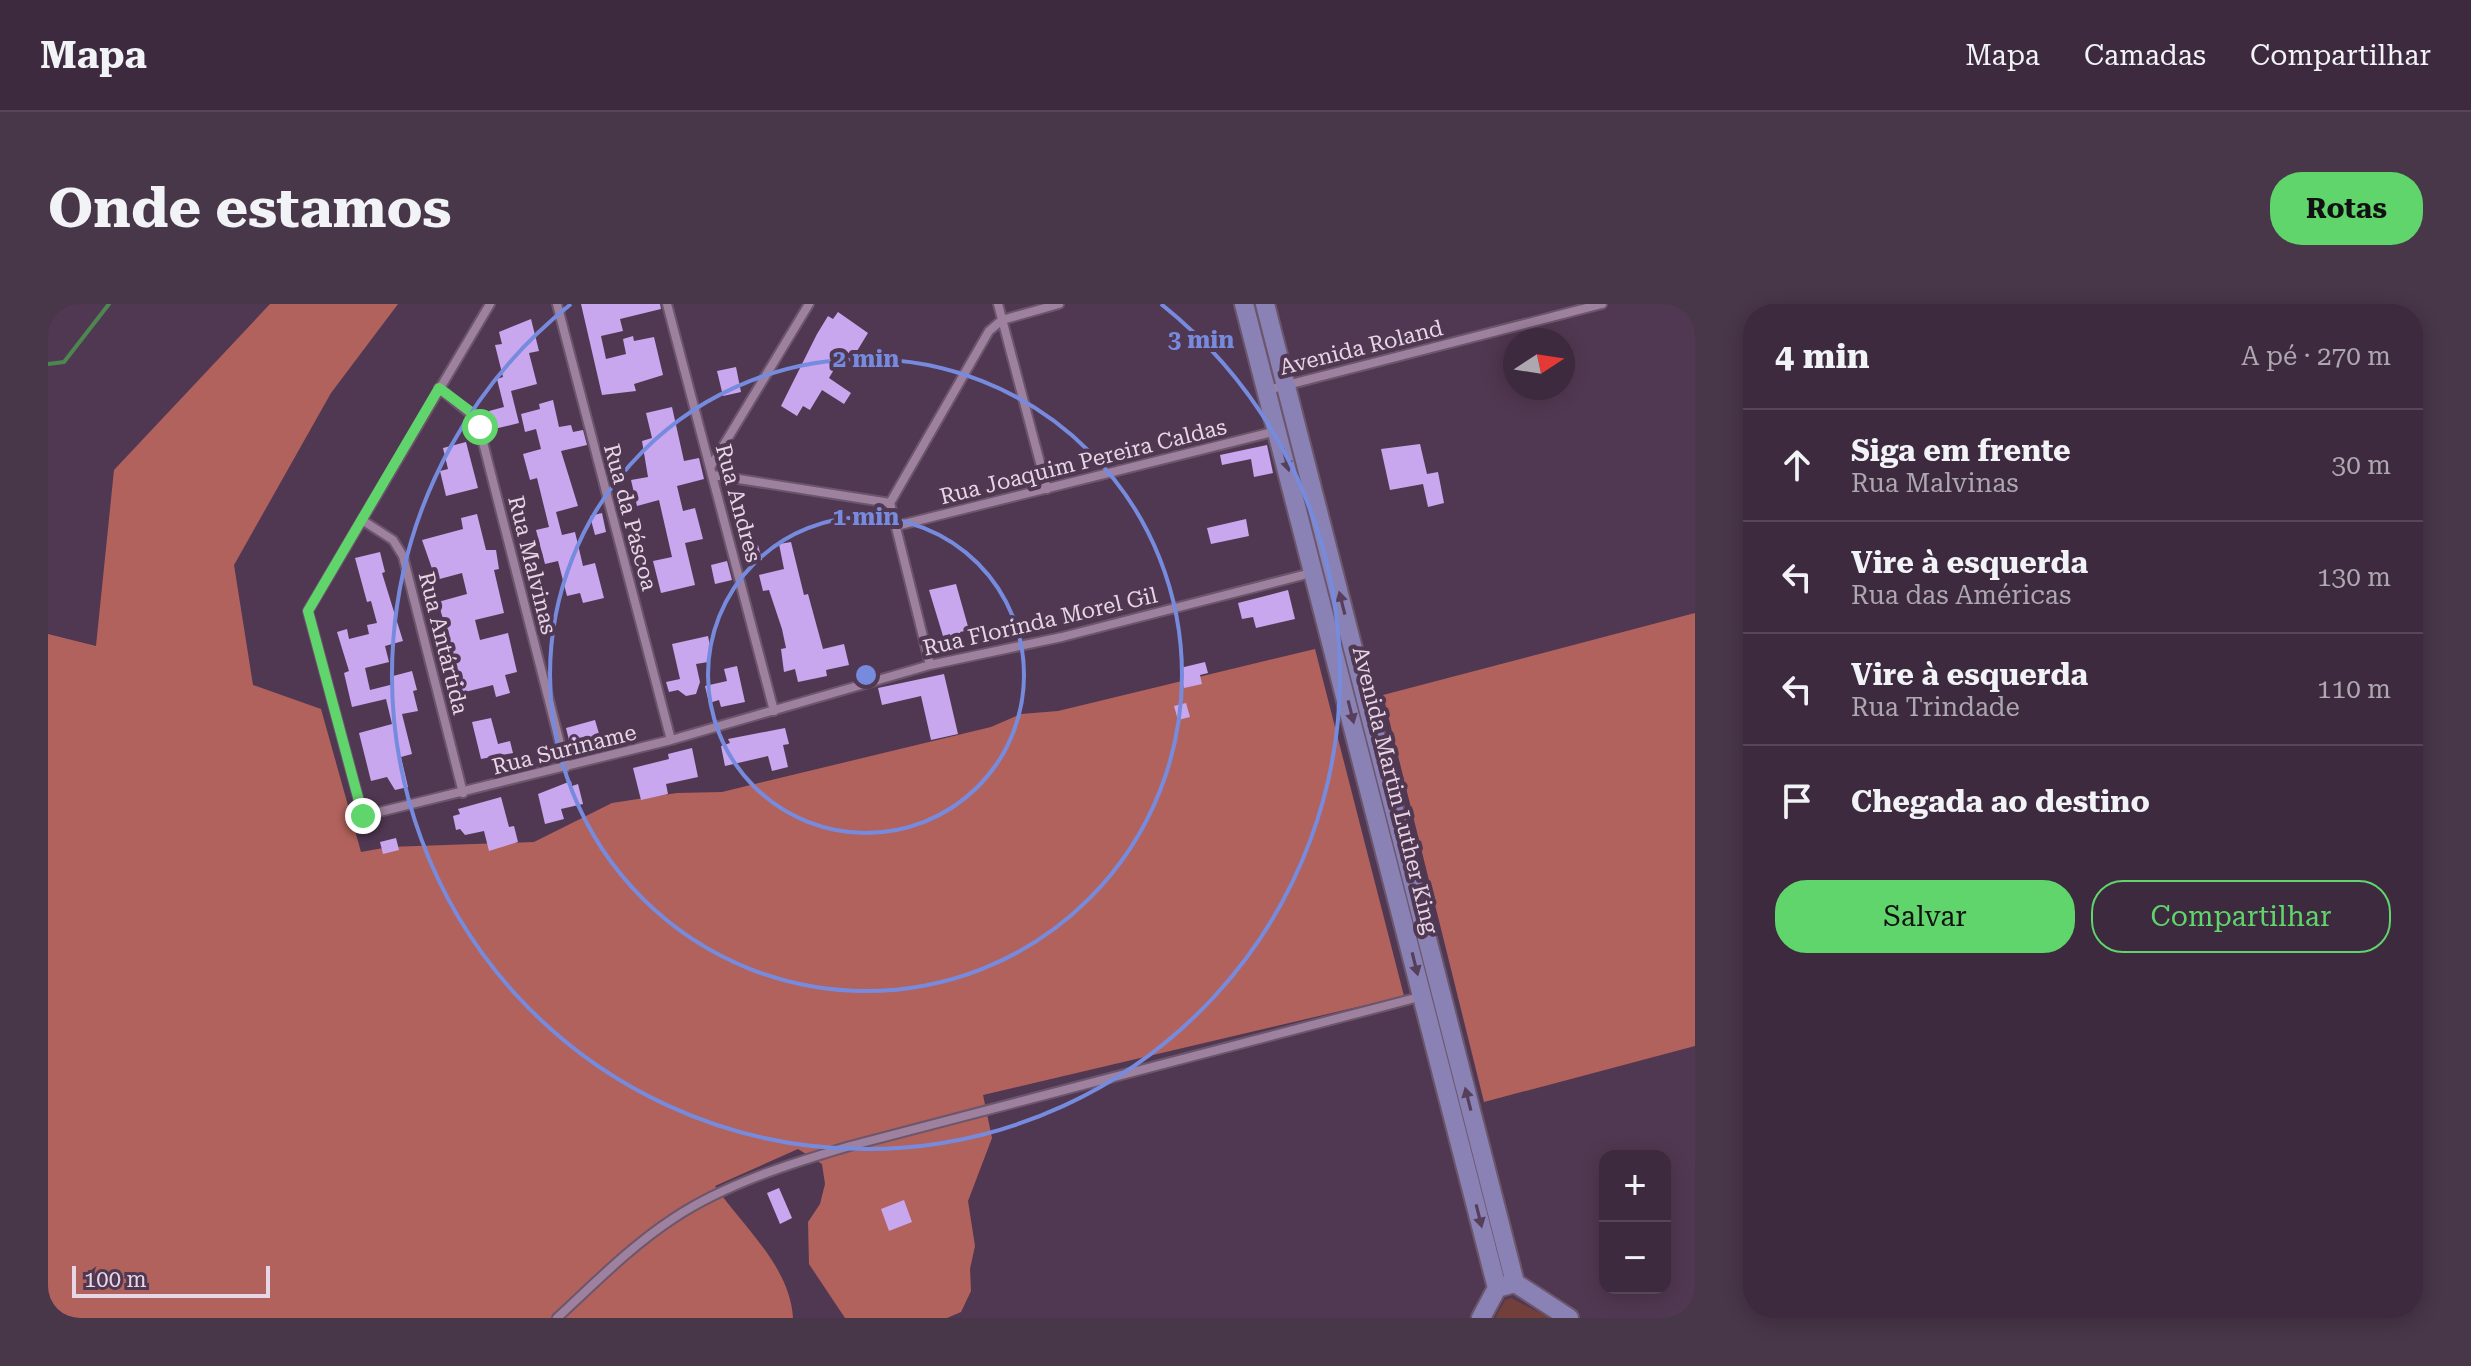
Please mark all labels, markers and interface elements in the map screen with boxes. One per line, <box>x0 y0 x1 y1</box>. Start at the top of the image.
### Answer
text: Mapa <box>40 33 147 77</box>
text: Mapa <box>1965 39 2040 72</box>
text: Camadas <box>2084 39 2206 72</box>
text: Compartilhar <box>2250 39 2431 72</box>
button: Rotas <box>2270 172 2423 245</box>
text: Onde estamos <box>48 175 451 241</box>
street label: Avenida Roland <box>1277 315 1445 380</box>
text: 3 min <box>1168 326 1234 354</box>
north arrow <box>1503 328 1575 400</box>
text: 4 min <box>1775 336 1870 376</box>
text: A pé · 270 m <box>2241 341 2391 371</box>
text: 2 min <box>833 345 899 373</box>
route start <box>462 409 498 445</box>
street label: Rua Joaquim Pereira Caldas <box>937 414 1229 509</box>
text: Siga em frente <box>1851 433 2071 468</box>
street label: Rua da Páscoa <box>599 441 662 593</box>
street label: Rua Andres <box>711 441 766 565</box>
icon: ahead <box>1775 443 1819 487</box>
one-way arrow <box>1280 449 1293 473</box>
text: 30 m <box>2332 450 2391 480</box>
text: Rua Malvinas <box>1851 468 2019 498</box>
street label: Rua Malvinas <box>503 493 562 637</box>
text: 1 min <box>833 503 899 531</box>
text: Vire à esquerda <box>1851 545 2088 580</box>
icon: left <box>1775 555 1819 599</box>
text: 130 m <box>2317 562 2391 592</box>
street label: Rua Antártida <box>414 569 473 717</box>
text: Rua das Américas <box>1851 580 2071 610</box>
street label: Rua Florinda Morel Gil <box>921 582 1160 661</box>
one-way arrow <box>1335 590 1347 615</box>
street label: Avenida Martin Luther King <box>1348 644 1443 937</box>
text: Vire à esquerda <box>1851 657 2088 692</box>
centre of rings <box>852 661 880 689</box>
icon: left <box>1775 667 1819 711</box>
text: 110 m <box>2317 674 2391 704</box>
text: Rua Trindade <box>1851 692 2020 722</box>
one-way arrow <box>1346 700 1358 725</box>
street label: Rua Suriname <box>489 719 639 779</box>
icon: arrive <box>1775 779 1819 823</box>
text: Chegada ao destino <box>1851 784 2150 819</box>
route end <box>345 798 381 834</box>
button: Salvar <box>1775 880 2075 953</box>
button: Compartilhar <box>2091 880 2391 953</box>
one-way arrow <box>1410 952 1422 977</box>
one-way arrow <box>1462 1087 1474 1112</box>
map controls <box>1599 1150 1671 1294</box>
button: + <box>1599 1150 1671 1222</box>
one-way arrow <box>1474 1204 1486 1229</box>
button: − <box>1599 1222 1671 1294</box>
scale bar <box>72 1262 270 1298</box>
text: 100 m <box>84 1267 147 1292</box>

